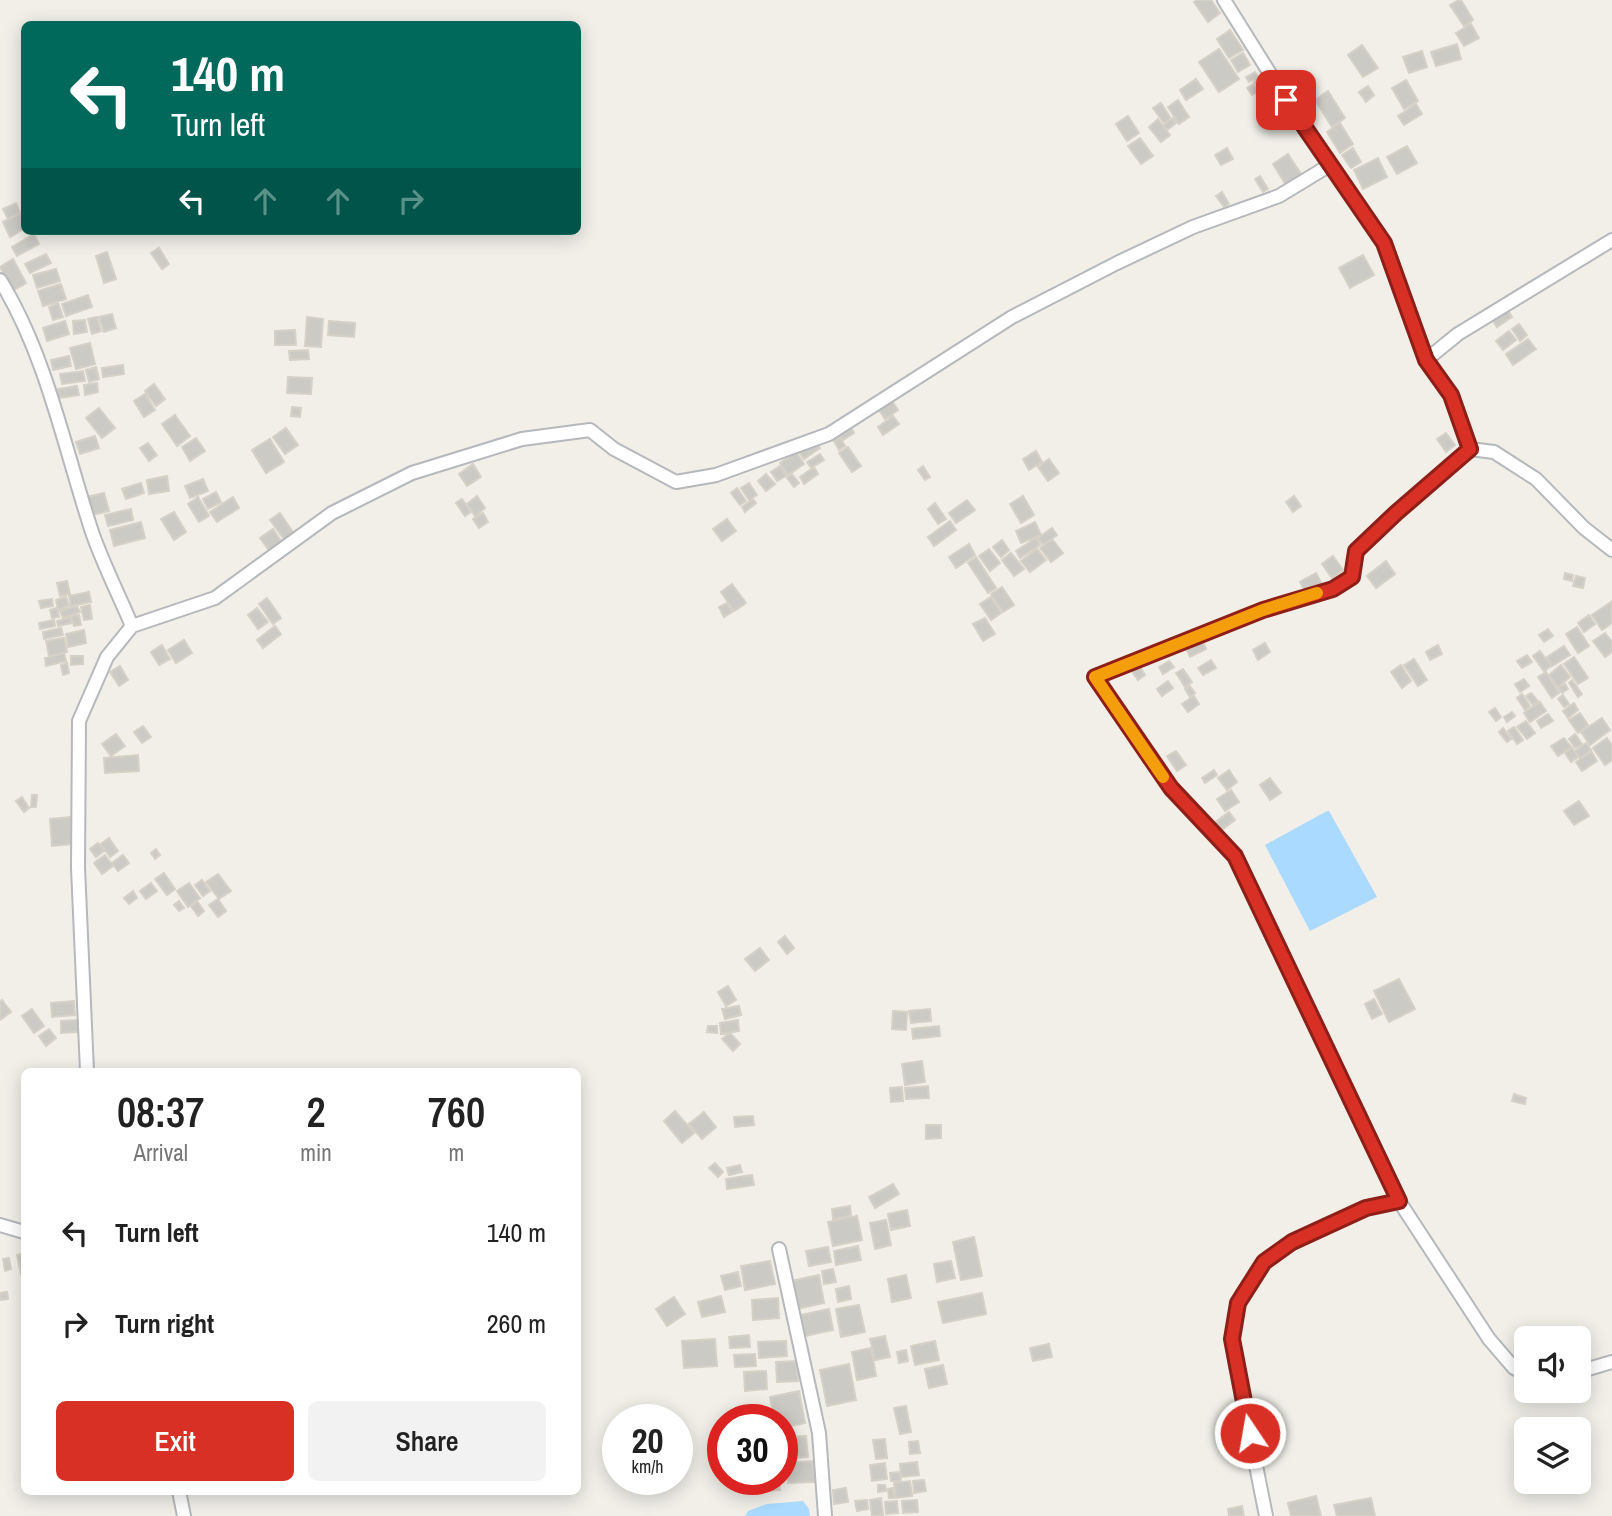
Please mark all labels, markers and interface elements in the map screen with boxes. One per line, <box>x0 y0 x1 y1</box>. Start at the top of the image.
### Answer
text: 140 m <box>171 40 285 106</box>
icon: left <box>56 49 147 140</box>
pin <box>1256 70 1316 130</box>
icon: arrive <box>1267 81 1305 119</box>
text: Turn left <box>171 103 265 146</box>
icon: left <box>173 182 211 220</box>
icon: ahead <box>246 182 284 220</box>
icon: ahead <box>319 182 357 220</box>
icon: right <box>392 182 430 220</box>
text: 08:37 <box>117 1084 204 1140</box>
text: 2 <box>306 1084 326 1140</box>
text: 760 <box>428 1084 485 1140</box>
text: Arrival <box>133 1137 188 1168</box>
text: min <box>300 1137 332 1168</box>
text: m <box>449 1137 464 1168</box>
icon: left <box>56 1214 94 1252</box>
text: Turn left <box>115 1215 199 1250</box>
text: 140 m <box>487 1215 546 1250</box>
icon: right <box>56 1305 94 1343</box>
text: Turn right <box>115 1306 214 1341</box>
text: 260 m <box>487 1306 546 1341</box>
map controls <box>1514 1326 1591 1494</box>
button: sound <box>1514 1326 1591 1403</box>
position arrow <box>1213 1396 1287 1470</box>
button: Exit <box>56 1401 294 1481</box>
button: Share <box>308 1401 546 1481</box>
speed limit sign: 30 <box>707 1404 798 1495</box>
text: 20 <box>632 1417 663 1464</box>
button: layers <box>1514 1417 1591 1494</box>
text: km/h <box>632 1454 664 1479</box>

